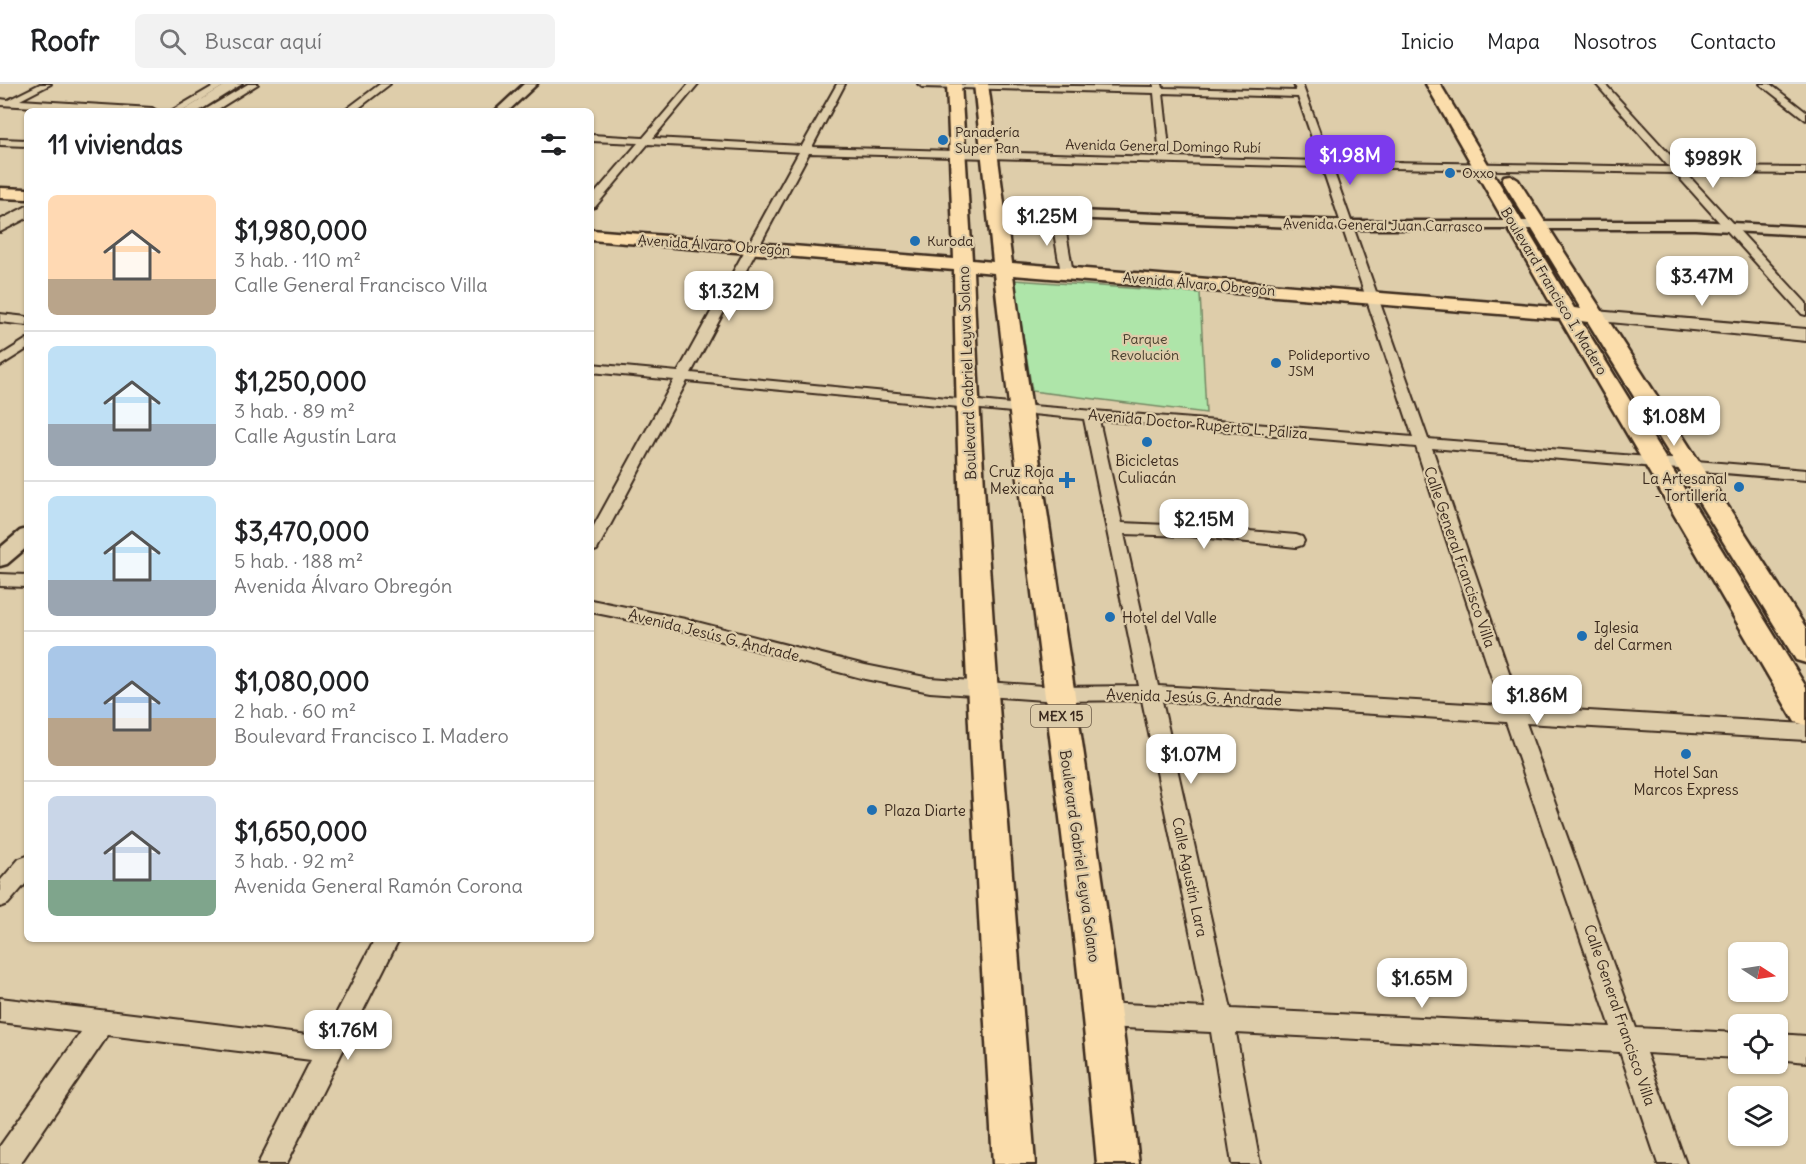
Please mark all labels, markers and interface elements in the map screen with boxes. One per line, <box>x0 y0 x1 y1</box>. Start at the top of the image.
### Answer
search box <box>135 14 555 68</box>
text: Roofr <box>30 23 99 59</box>
icon: search <box>156 25 189 58</box>
text: Buscar aquí <box>204 27 322 55</box>
text: Inicio <box>1401 28 1454 55</box>
text: Mapa <box>1487 28 1540 55</box>
text: Nosotros <box>1573 28 1657 55</box>
text: Contacto <box>1690 28 1776 55</box>
place label: Panadería Super Pan <box>955 123 1020 157</box>
text: 11 viviendas <box>48 128 183 161</box>
icon: filters <box>537 128 570 161</box>
marker: Panadería Super Pan <box>936 133 950 147</box>
street label: Avenida General Domingo Rubí <box>1065 135 1261 157</box>
pin: $1.98M <box>1301 135 1399 186</box>
pin: $989K <box>1671 138 1755 189</box>
text: $1.98M <box>1319 142 1381 167</box>
text: $989K <box>1684 145 1742 170</box>
place label: Oxxo <box>1462 164 1494 182</box>
marker: Oxxo <box>1443 166 1457 180</box>
pin: $1.25M <box>998 196 1096 247</box>
text: $1.25M <box>1016 203 1078 228</box>
street label: Boulevard Francisco I. Madero <box>1497 204 1611 378</box>
text: $1,980,000 <box>234 214 368 247</box>
street label: Avenida General Juan Carrasco <box>1283 214 1483 236</box>
icon: home <box>96 219 168 291</box>
street label: Avenida Álvaro Obregón <box>637 231 791 259</box>
place label: Kuroda <box>927 232 973 250</box>
marker: Kuroda <box>908 234 922 248</box>
text: 3 hab. · 110 m² <box>234 247 361 272</box>
pin: $3.47M <box>1653 256 1751 307</box>
text: $3.47M <box>1670 263 1734 288</box>
street label: Boulevard Gabriel Leyva Solano <box>954 266 980 480</box>
street label: Avenida Álvaro Obregón <box>1122 268 1276 300</box>
pin: $1.32M <box>680 271 778 322</box>
text: Calle General Francisco Villa <box>234 272 488 297</box>
text: $1.32M <box>698 278 760 303</box>
park label: Parque Revolución <box>1111 330 1179 364</box>
place label: Polideportivo JSM <box>1288 346 1370 380</box>
marker: Polideportivo JSM <box>1269 356 1283 370</box>
text: $1,250,000 <box>234 365 367 398</box>
icon: home <box>96 370 168 442</box>
pin: $1.08M <box>1625 396 1723 447</box>
text: 3 hab. · 89 m² <box>234 398 355 423</box>
text: $1.08M <box>1642 403 1706 428</box>
street label: Avenida Doctor Ruperto L. Paliza <box>1087 405 1309 443</box>
text: Calle Agustín Lara <box>234 423 397 448</box>
marker: Bicicletas Culiacán <box>1140 435 1154 449</box>
place label: Bicicletas Culiacán <box>1115 451 1179 487</box>
place label: Cruz Roja Mexicana <box>989 462 1054 498</box>
street label: Calle General Francisco Villa <box>1420 464 1500 650</box>
place label: La Artesanal - Tortillería <box>1642 469 1727 505</box>
marker: Cruz Roja Mexicana <box>1058 471 1076 489</box>
marker: La Artesanal - Tortillería <box>1732 480 1746 494</box>
pin: $2.15M <box>1155 499 1253 550</box>
text: $2.15M <box>1173 506 1235 531</box>
text: $3,470,000 <box>234 515 370 548</box>
icon: home <box>96 520 168 592</box>
text: 5 hab. · 188 m² <box>234 548 363 573</box>
text: Avenida Álvaro Obregón <box>234 573 452 598</box>
street label: Avenida Jesús G. Andrade <box>627 605 801 665</box>
place label: Hotel del Valle <box>1122 608 1217 627</box>
marker: Hotel del Valle <box>1103 610 1117 624</box>
place label: Iglesia del Carmen <box>1594 618 1672 654</box>
marker: Iglesia del Carmen <box>1575 629 1589 643</box>
text: $1,080,000 <box>234 665 370 698</box>
icon: home <box>96 670 168 742</box>
pin: $1.86M <box>1488 675 1586 726</box>
text: $1.86M <box>1506 682 1568 707</box>
street label: Avenida Jesús G. Andrade <box>1106 684 1282 710</box>
text: 2 hab. · 60 m² <box>234 698 356 723</box>
road number: MEX 15 <box>1031 705 1091 727</box>
text: Boulevard Francisco I. Madero <box>234 723 509 748</box>
pin: $1.07M <box>1142 734 1240 785</box>
text: $1.07M <box>1160 741 1222 766</box>
marker: Hotel San Marcos Express <box>1679 747 1693 761</box>
street label: Boulevard Gabriel Leyva Solano <box>1056 749 1104 963</box>
place label: Hotel San Marcos Express <box>1634 763 1739 799</box>
place label: Plaza Diarte <box>884 801 966 820</box>
marker: Plaza Diarte <box>865 803 879 817</box>
text: $1,650,000 <box>234 815 368 848</box>
street label: Calle Agustín Lara <box>1168 815 1212 939</box>
icon: home <box>96 820 168 892</box>
text: 3 hab. · 92 m² <box>234 848 354 873</box>
text: Avenida General Ramón Corona <box>234 873 523 898</box>
street label: Calle General Francisco Villa <box>1580 922 1660 1108</box>
north arrow <box>1728 942 1788 1002</box>
map controls <box>1728 942 1788 1146</box>
pin: $1.65M <box>1373 958 1471 1009</box>
text: $1.65M <box>1391 965 1453 990</box>
pin: $1.76M <box>299 1010 397 1061</box>
button: locate <box>1728 1014 1788 1074</box>
text: $1.76M <box>318 1017 378 1042</box>
button: layers <box>1728 1086 1788 1146</box>

